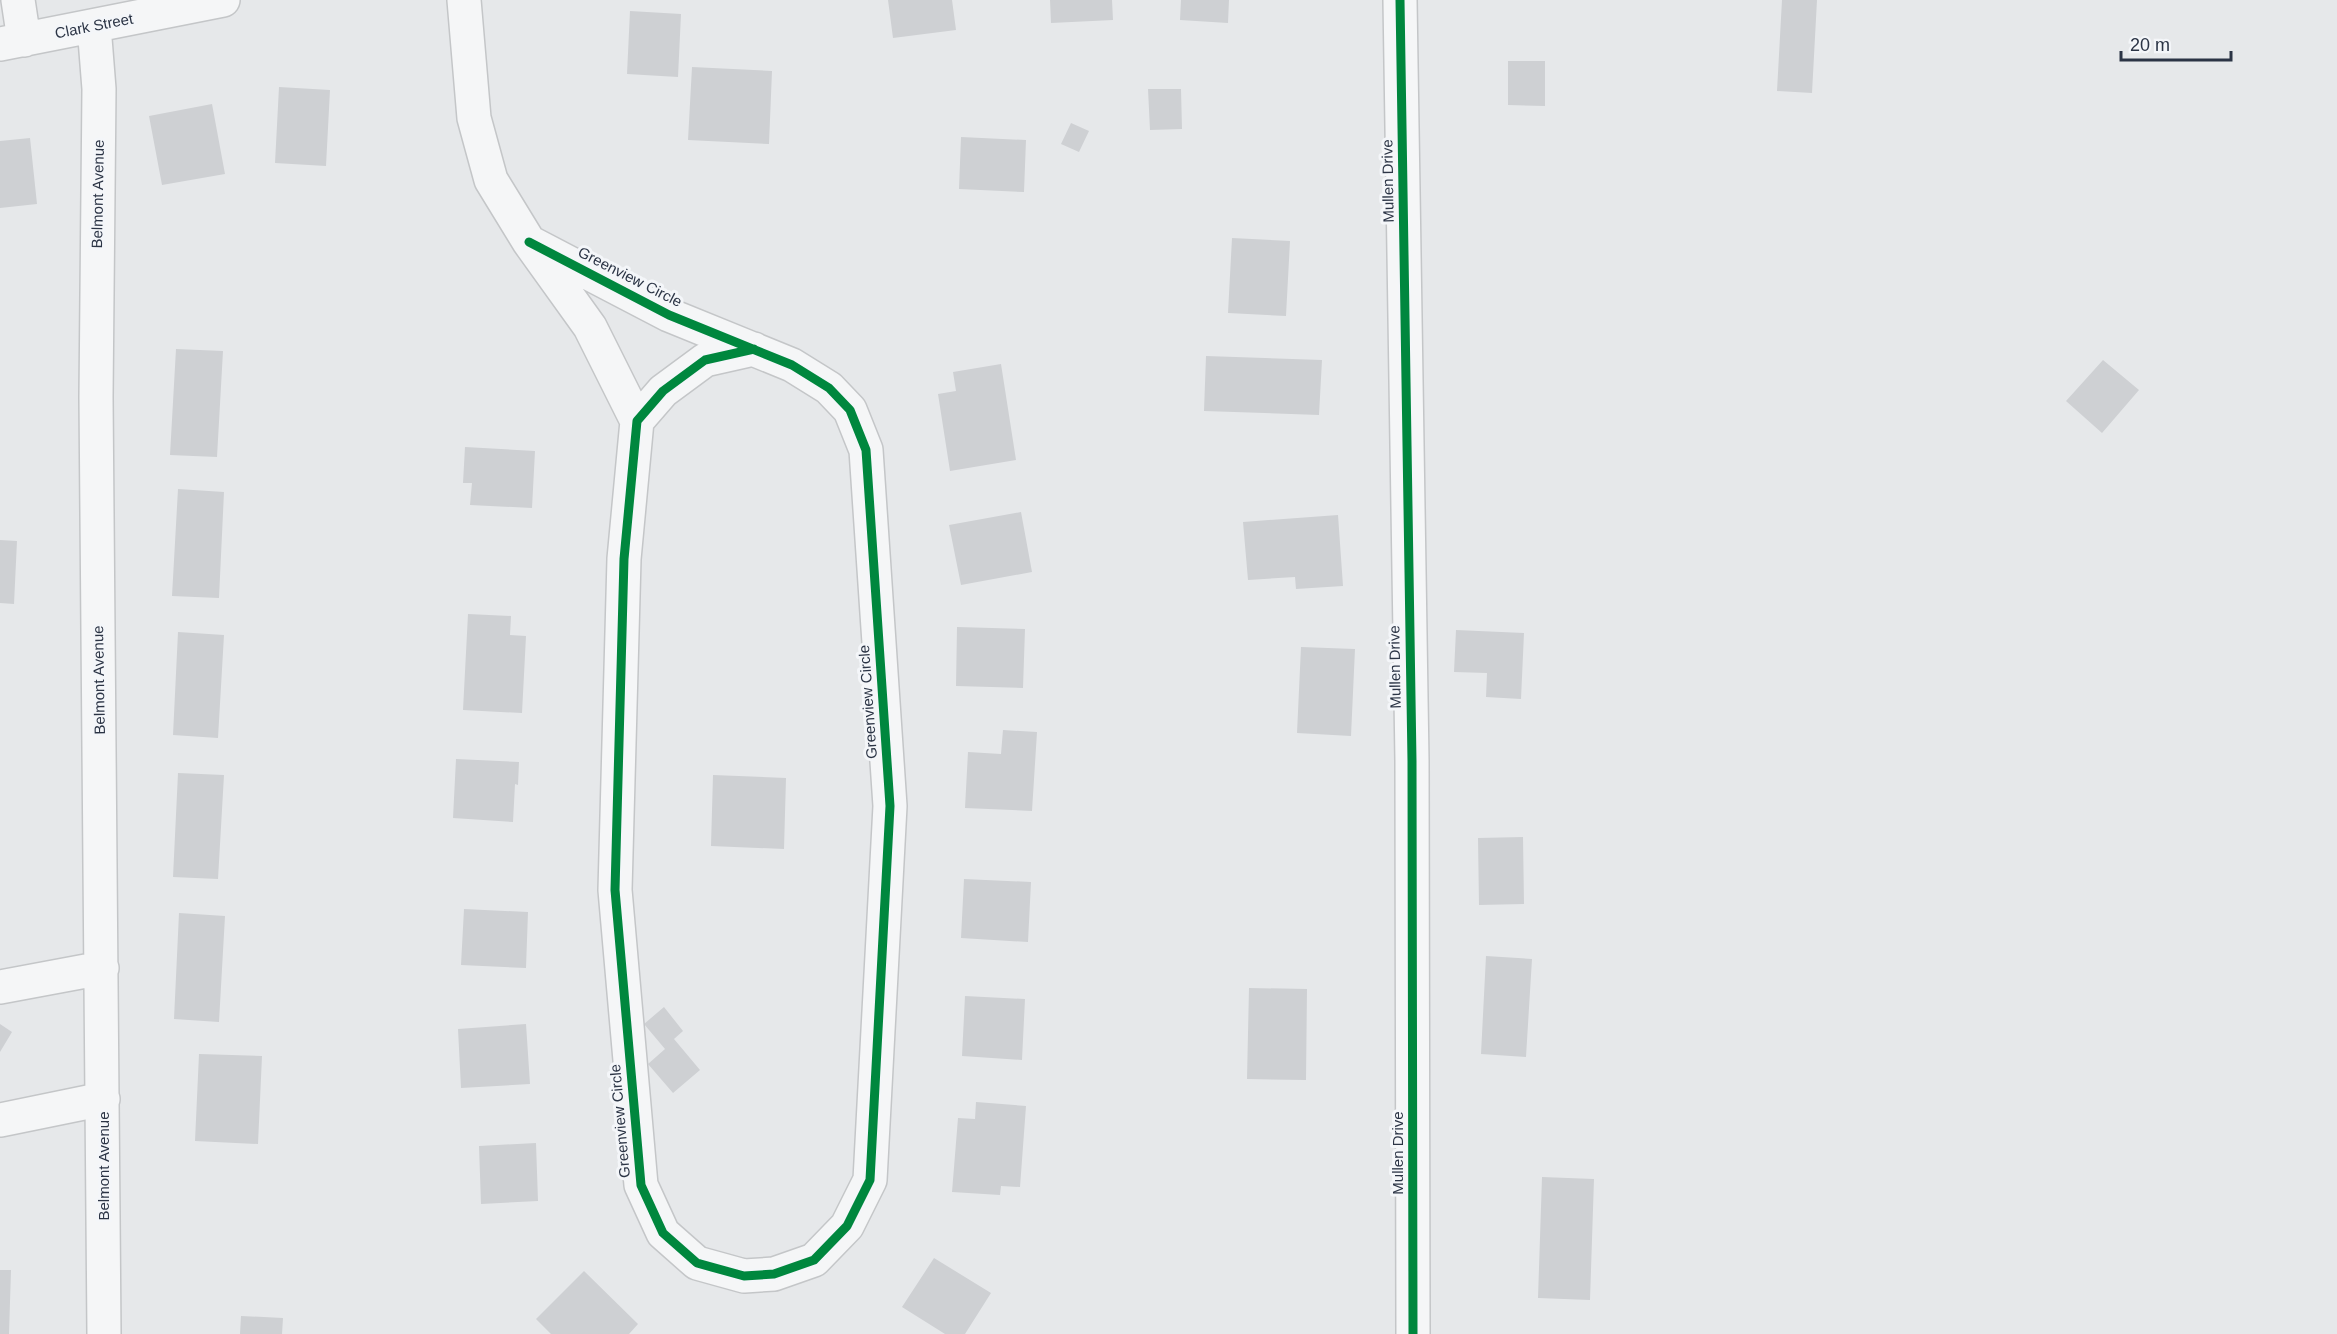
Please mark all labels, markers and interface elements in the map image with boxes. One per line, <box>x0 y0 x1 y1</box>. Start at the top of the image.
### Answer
street label: Clark Street <box>53 9 135 41</box>
scale bar <box>2121 24 2230 62</box>
text: 20 m <box>2130 35 2170 55</box>
street label: Belmont Avenue <box>88 139 107 249</box>
street label: Mullen Drive <box>1378 139 1397 223</box>
street label: Greenview Circle <box>575 243 685 310</box>
street label: Belmont Avenue <box>89 625 108 735</box>
street label: Mullen Drive <box>1385 625 1404 709</box>
street label: Greenview Circle <box>855 644 880 760</box>
street label: Greenview Circle <box>606 1063 633 1179</box>
street label: Mullen Drive <box>1389 1111 1406 1195</box>
street label: Belmont Avenue <box>95 1112 112 1220</box>

